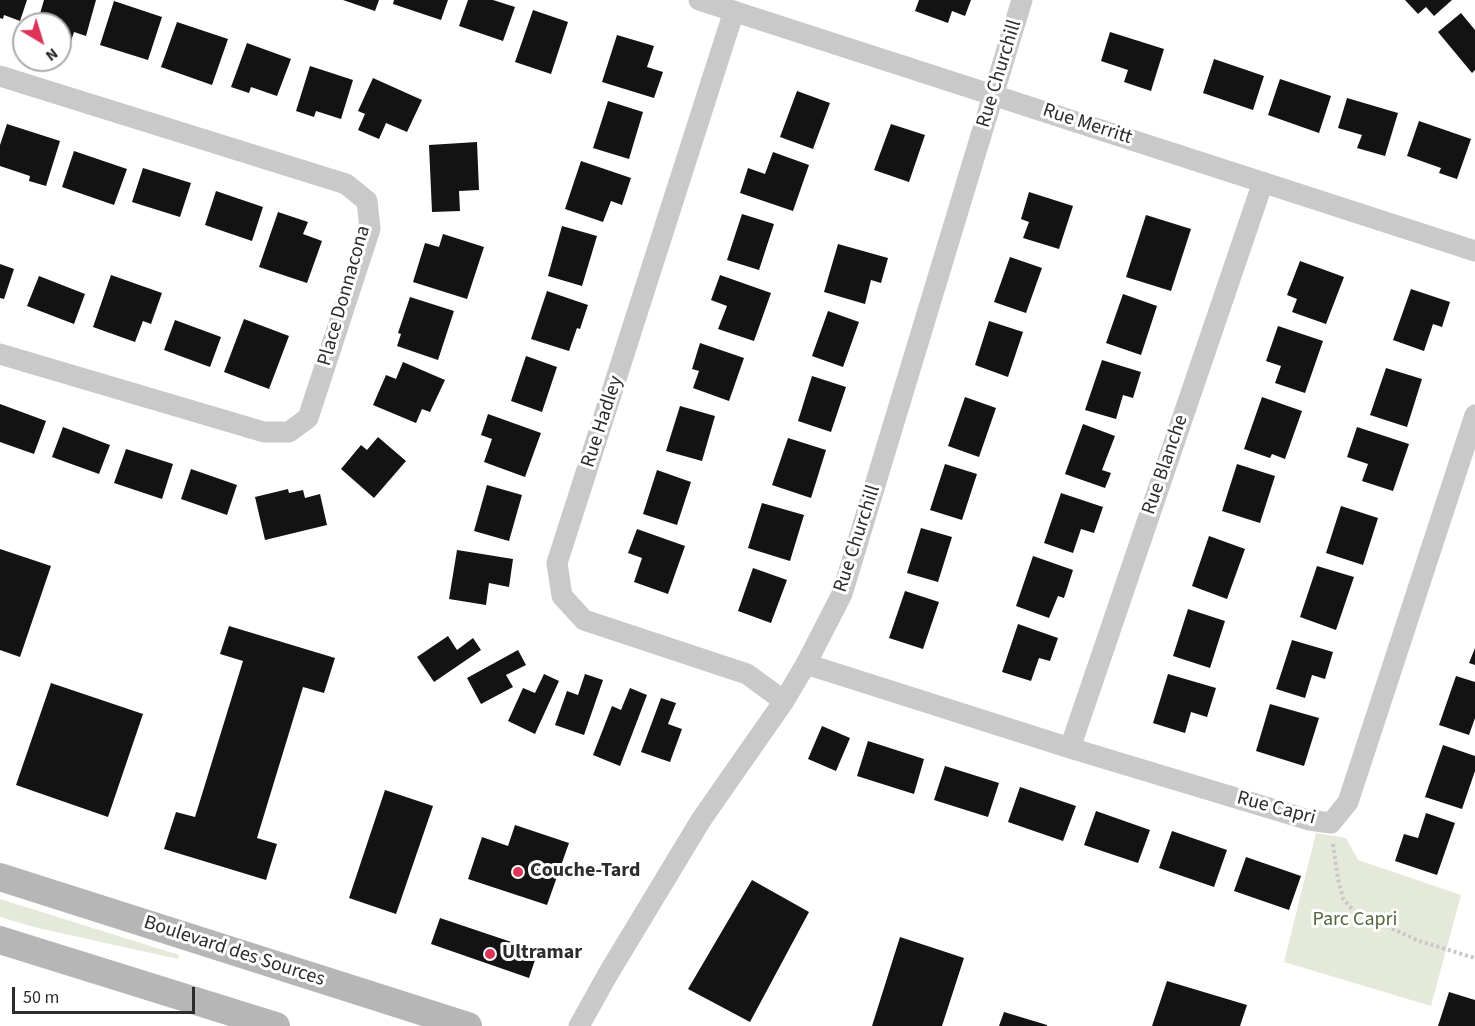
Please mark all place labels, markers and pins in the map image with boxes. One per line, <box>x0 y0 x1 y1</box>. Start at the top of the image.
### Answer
place label: Couche-Tard <box>530 860 641 884</box>
marker: Couche-Tard <box>511 865 525 879</box>
place label: Ultramar <box>502 942 582 966</box>
marker: Ultramar <box>483 947 497 961</box>

